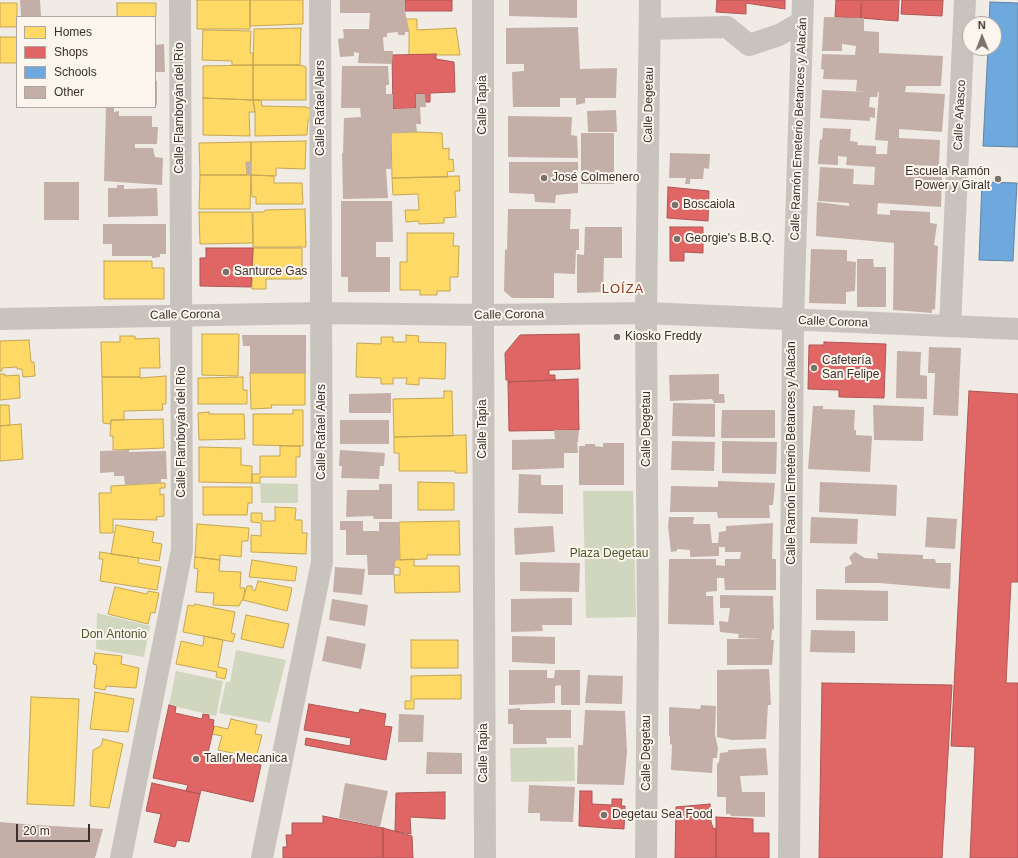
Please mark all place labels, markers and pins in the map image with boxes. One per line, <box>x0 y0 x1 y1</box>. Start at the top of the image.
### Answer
place label: Escuela Ramón Power y Giralt <box>905 165 990 193</box>
place label: José Colmenero <box>552 171 639 185</box>
marker: José Colmenero <box>539 173 549 183</box>
marker: Escuela Ramón Power y Giralt <box>993 174 1003 184</box>
place label: Boscaiola <box>683 198 735 212</box>
marker: Boscaiola <box>670 200 680 210</box>
place label: Georgie's B.B.Q. <box>685 232 775 246</box>
marker: Georgie's B.B.Q. <box>672 234 682 244</box>
place label: Santurce Gas <box>234 265 307 279</box>
marker: Santurce Gas <box>221 267 231 277</box>
place label: Kiosko Freddy <box>625 330 702 344</box>
marker: Kiosko Freddy <box>612 332 622 342</box>
place label: Cafetería San Felipe <box>822 354 879 382</box>
marker: Cafetería San Felipe <box>809 363 819 373</box>
place label: Taller Mecanica <box>204 752 287 766</box>
marker: Taller Mecanica <box>191 754 201 764</box>
place label: Degetau Sea Food <box>612 808 713 822</box>
marker: Degetau Sea Food <box>599 810 609 820</box>

